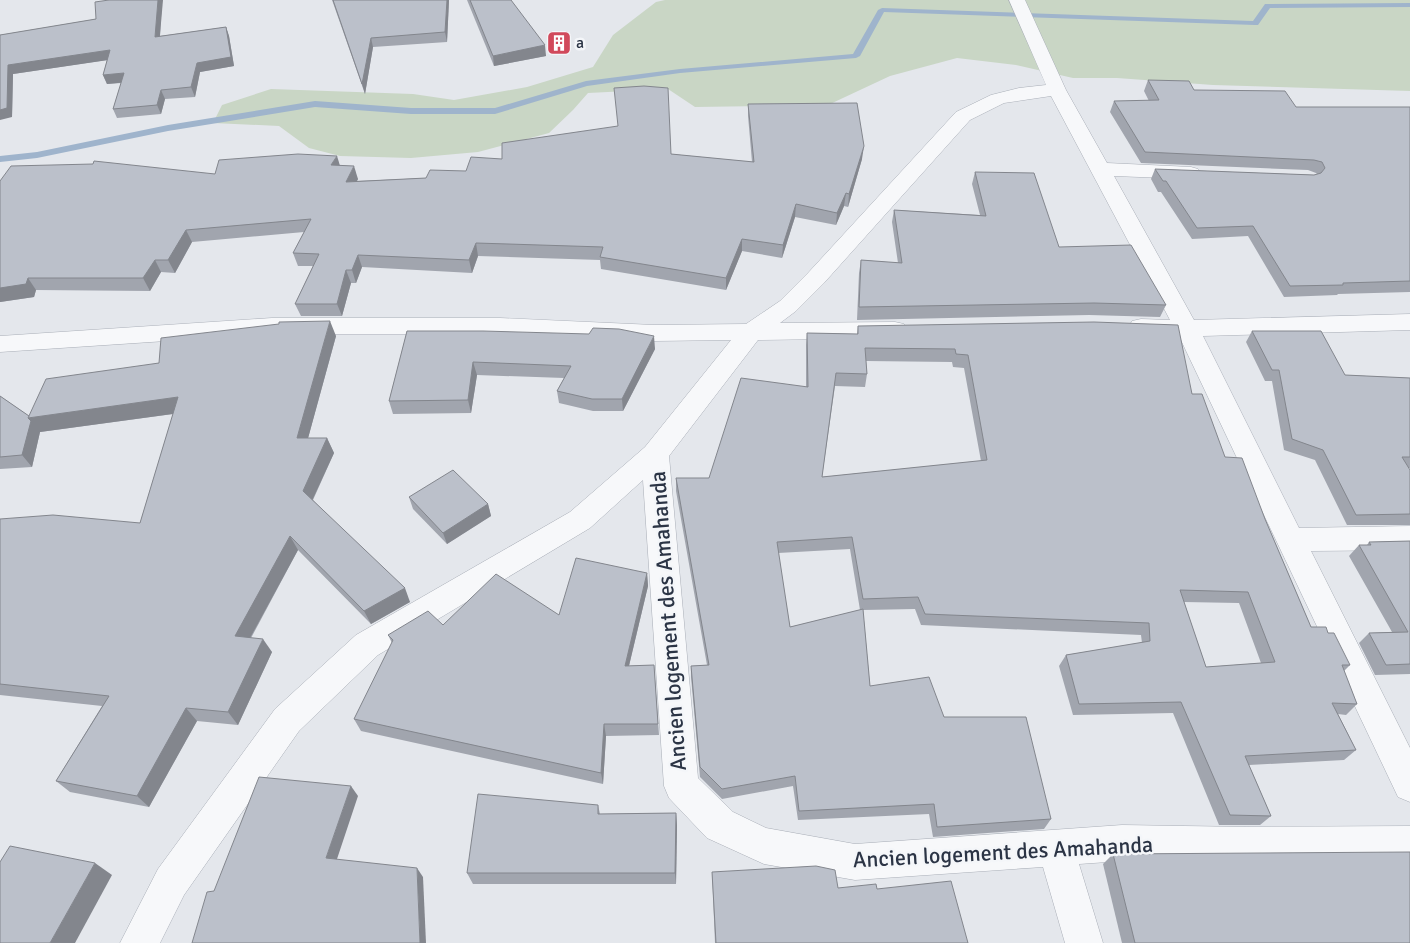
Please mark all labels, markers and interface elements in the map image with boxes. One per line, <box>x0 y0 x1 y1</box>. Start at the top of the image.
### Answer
building icon: a <box>546 30 572 56</box>
place label: a <box>576 33 584 53</box>
street label: Ancien logement des Amahanda <box>644 470 692 772</box>
street label: Ancien logement des Amahanda <box>852 831 1154 873</box>

